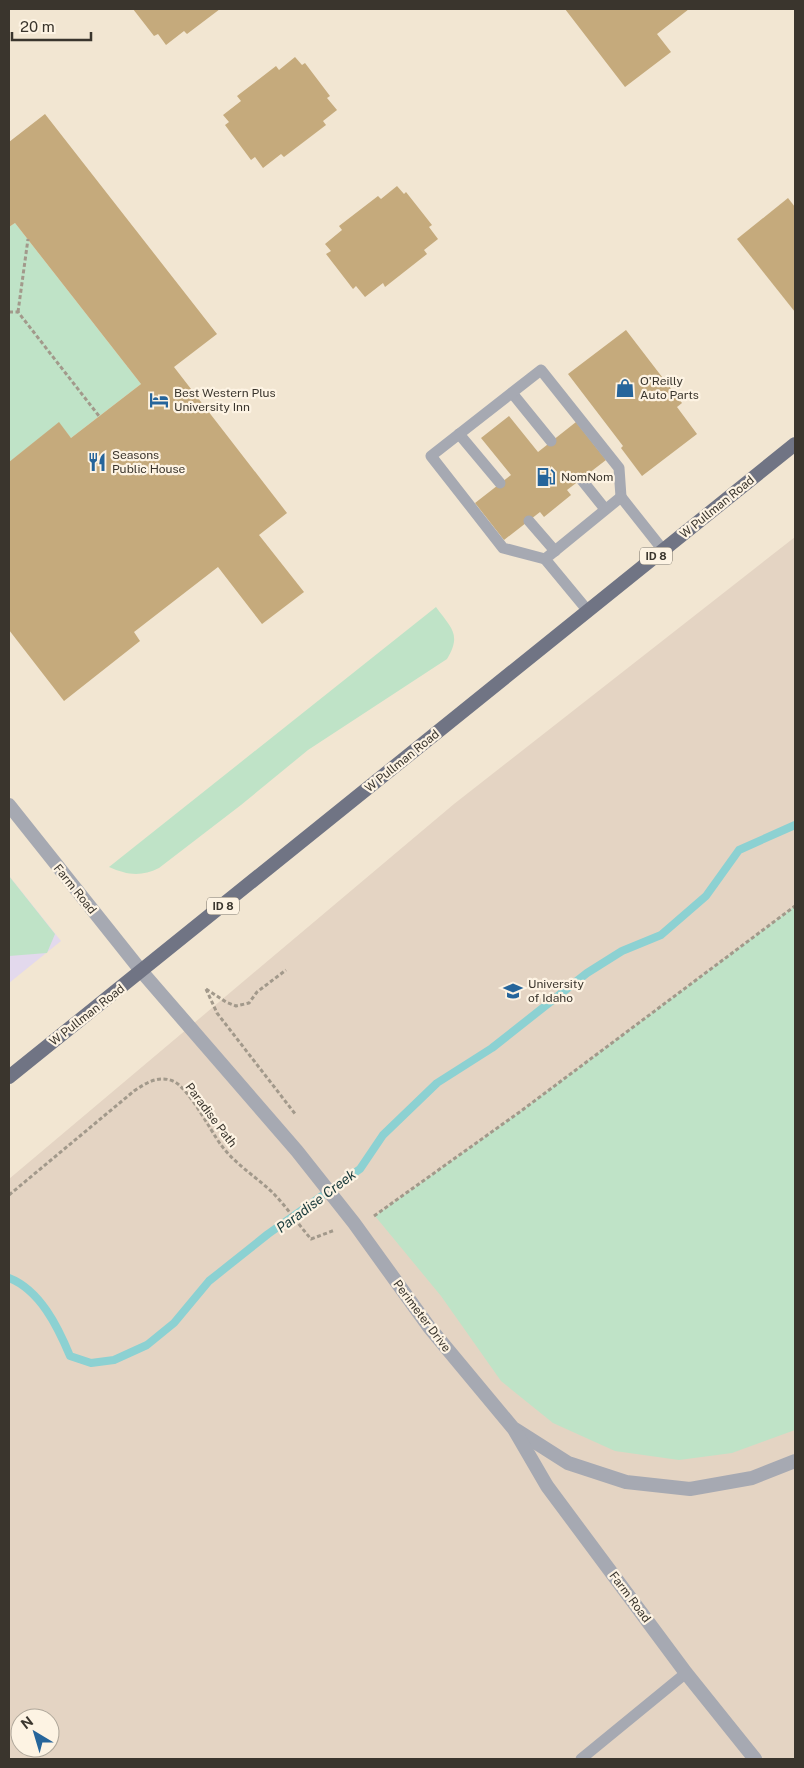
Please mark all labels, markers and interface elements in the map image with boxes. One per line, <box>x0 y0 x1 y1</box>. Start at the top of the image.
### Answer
scale bar <box>12 10 91 42</box>
text: 20 m <box>20 18 55 35</box>
place label: O'Reilly Auto Parts <box>640 374 699 402</box>
shop icon: O'Reilly Auto Parts <box>614 377 636 399</box>
place label: Best Western Plus University Inn <box>174 386 276 414</box>
hotel icon: Best Western Plus University Inn <box>148 389 170 411</box>
place label: Seasons Public House <box>112 448 186 476</box>
restaurant icon: Seasons Public House <box>86 451 108 473</box>
fuel station icon: NomNom <box>535 466 557 488</box>
place label: NomNom <box>561 470 613 484</box>
street label: W Pullman Road <box>677 473 757 541</box>
road number: ID 8 <box>640 548 672 564</box>
street label: W Pullman Road <box>362 727 442 795</box>
street label: Farm Road <box>51 861 99 917</box>
road number: ID 8 <box>207 898 239 914</box>
place label: University of Idaho <box>528 977 584 1005</box>
school or university icon: University of Idaho <box>502 980 524 1002</box>
street label: W Pullman Road <box>47 981 127 1049</box>
street label: Paradise Path <box>182 1080 240 1150</box>
water label: Paradise Creek <box>273 1166 359 1236</box>
street label: Perimeter Drive <box>390 1277 454 1355</box>
street label: Farm Road <box>606 1569 654 1625</box>
north arrow <box>10 1708 60 1758</box>
text: N <box>18 1713 36 1732</box>

